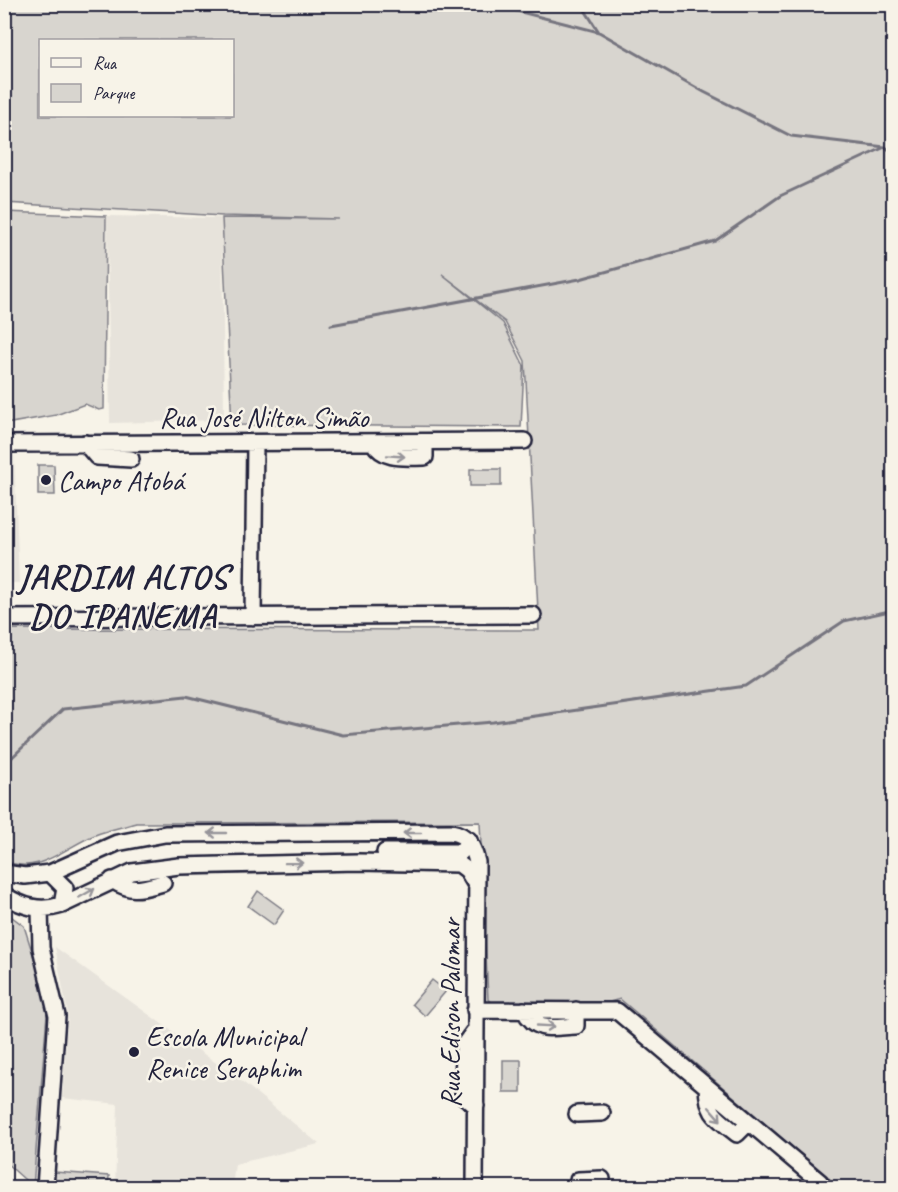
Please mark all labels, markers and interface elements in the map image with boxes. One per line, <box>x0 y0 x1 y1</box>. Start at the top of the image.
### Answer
legend <box>39 39 234 117</box>
text: Rua <box>93 52 118 74</box>
text: Parque <box>93 82 135 104</box>
street label: Rua José Nilton Simão <box>160 400 371 435</box>
one-way arrow <box>386 451 405 462</box>
place label: Campo Atobá <box>58 463 187 498</box>
marker: Campo Atobá <box>39 473 53 487</box>
district label: JARDIM ALTOS DO IPANEMA <box>15 555 234 637</box>
one-way arrow <box>208 827 228 839</box>
one-way arrow <box>403 827 423 839</box>
one-way arrow <box>284 858 304 869</box>
one-way arrow <box>78 887 95 899</box>
street label: Rua Edison Palomar <box>433 916 468 1108</box>
place label: Escola Municipal Renice Seraphim <box>146 1019 308 1086</box>
one-way arrow <box>536 1020 556 1031</box>
marker: Escola Municipal Renice Seraphim <box>127 1045 141 1059</box>
one-way arrow <box>708 1106 721 1122</box>

